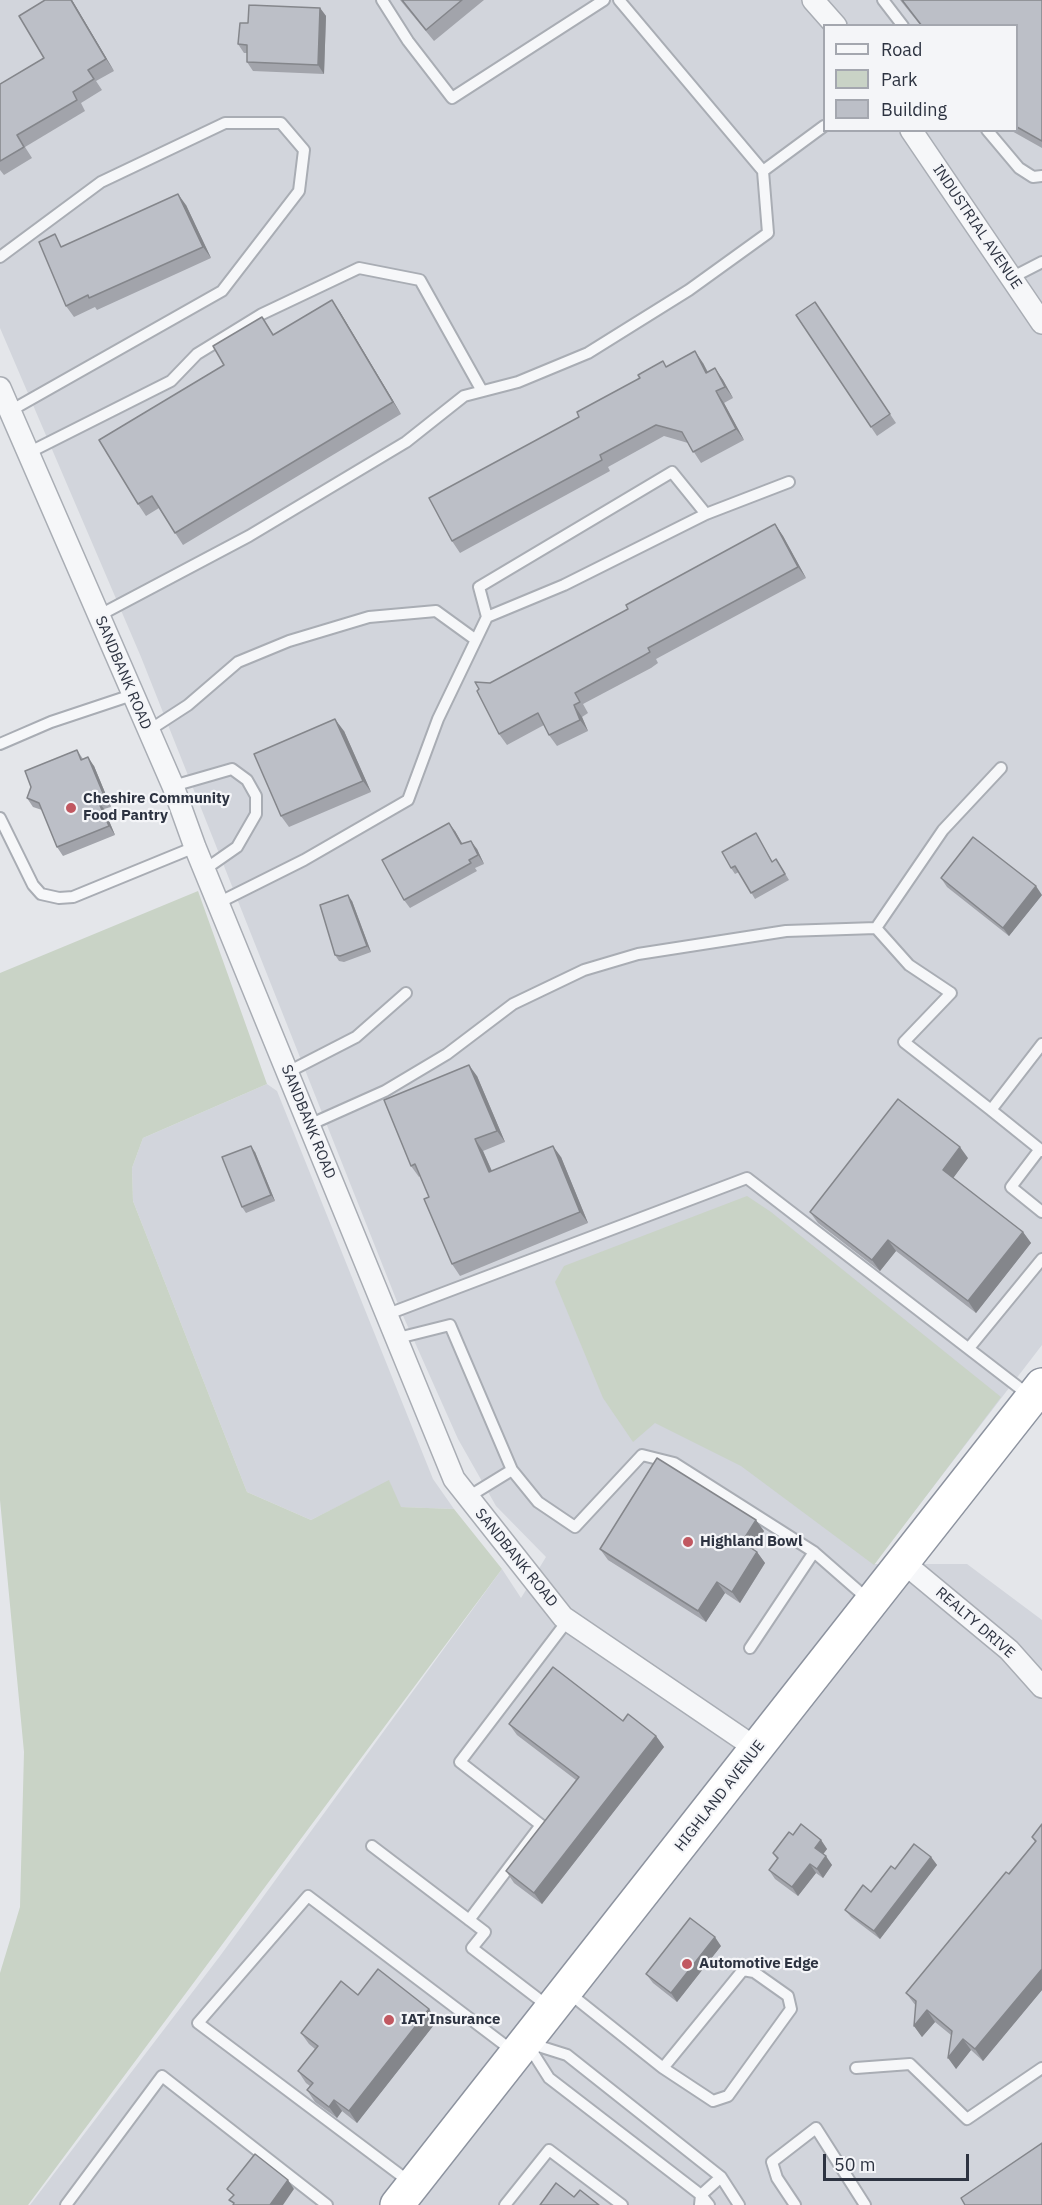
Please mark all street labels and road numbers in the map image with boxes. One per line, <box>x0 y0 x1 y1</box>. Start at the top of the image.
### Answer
street label: INDUSTRIAL AVENUE <box>929 161 1025 293</box>
street label: SANDBANK ROAD <box>91 614 155 732</box>
street label: SANDBANK ROAD <box>277 1062 339 1182</box>
street label: SANDBANK ROAD <box>471 1505 561 1611</box>
street label: REALTY DRIVE <box>932 1584 1018 1662</box>
street label: HIGHLAND AVENUE <box>671 1737 769 1855</box>

